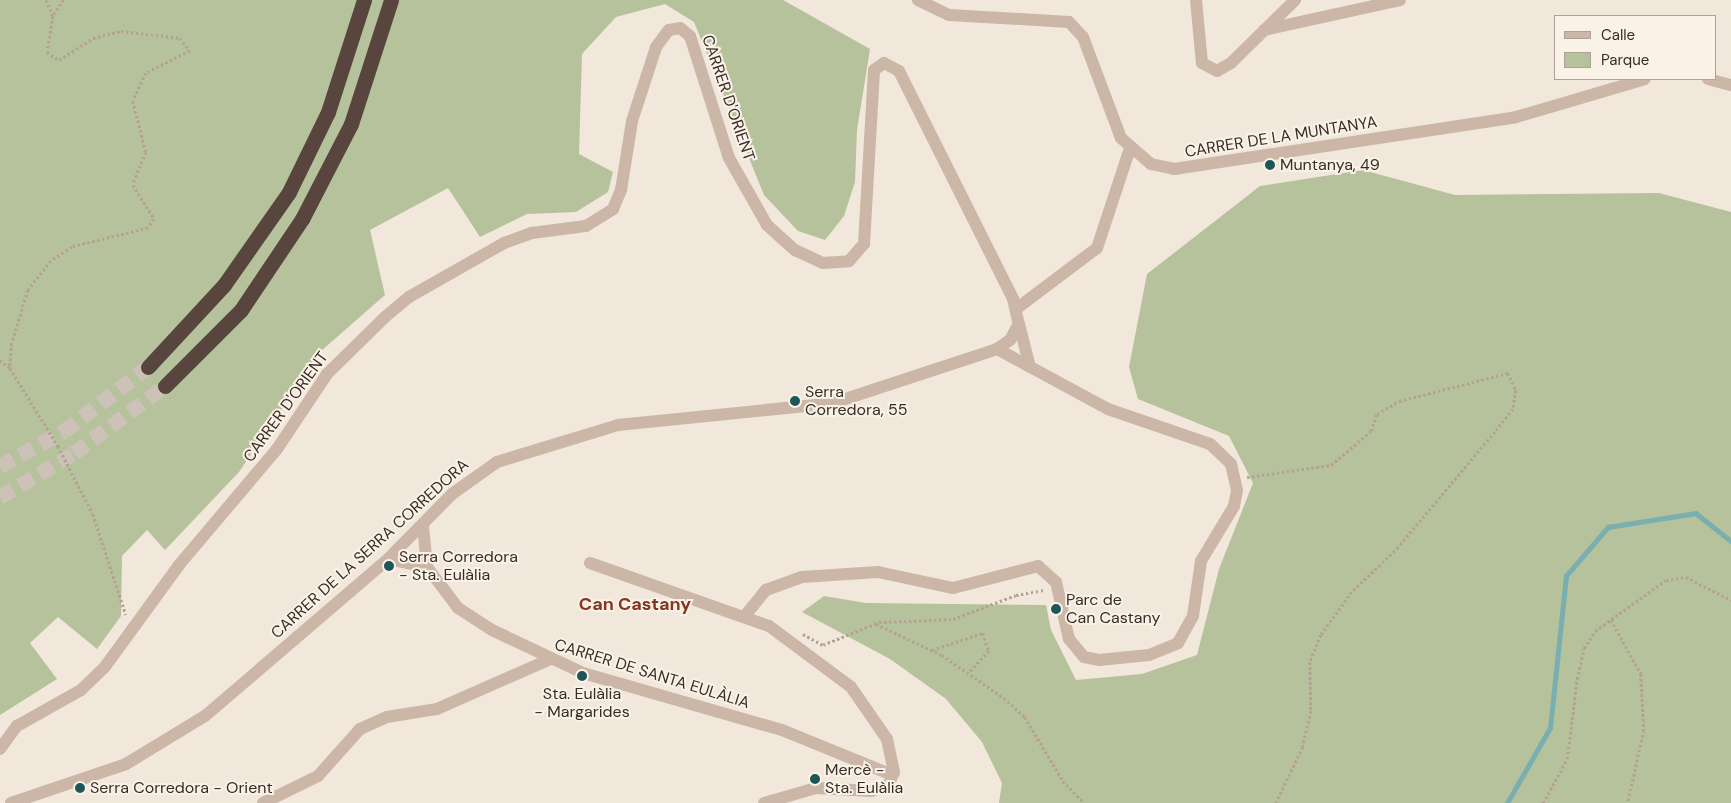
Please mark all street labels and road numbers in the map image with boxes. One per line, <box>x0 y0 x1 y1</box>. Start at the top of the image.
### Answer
street label: CARRER D'ORIENT <box>697 33 759 163</box>
street label: CARRER DE LA MUNTANYA <box>1184 112 1378 162</box>
street label: CARRER D'ORIENT <box>239 348 333 466</box>
street label: CARRER DE LA SERRA CORREDORA <box>267 455 473 643</box>
street label: CARRER DE SANTA EULÀLIA <box>552 635 752 713</box>

